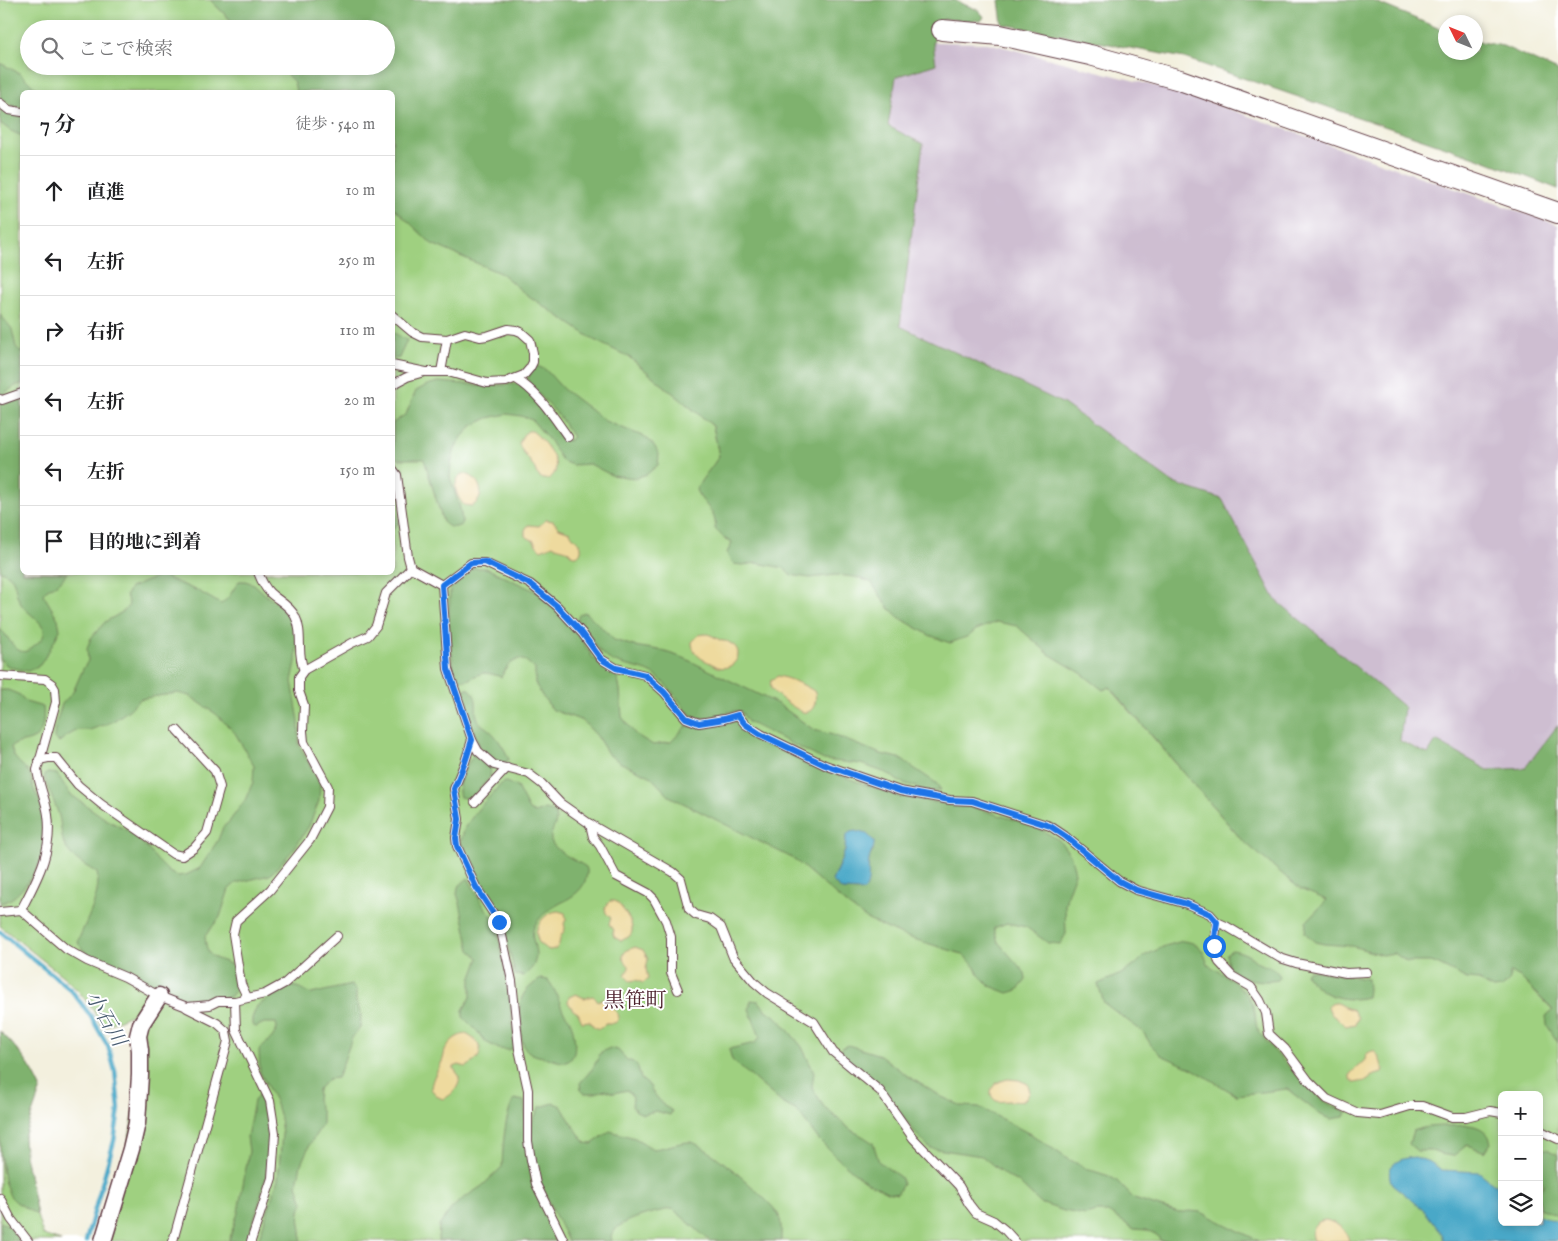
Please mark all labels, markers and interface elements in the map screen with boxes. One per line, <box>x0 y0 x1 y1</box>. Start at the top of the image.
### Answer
north arrow <box>1438 15 1483 60</box>
search box <box>20 20 395 75</box>
icon: search <box>38 34 66 62</box>
text: ここで検索 <box>78 38 173 62</box>
text: 7 分 <box>40 112 75 139</box>
text: 徒歩 · 540 m <box>295 115 375 135</box>
icon: ahead <box>40 177 68 205</box>
text: 直進 <box>87 181 125 205</box>
text: 10 m <box>345 181 375 201</box>
icon: left <box>40 247 68 275</box>
text: 左折 <box>87 251 125 275</box>
text: 250 m <box>338 251 375 271</box>
icon: right <box>40 317 68 345</box>
text: 右折 <box>87 321 125 345</box>
text: 110 m <box>339 321 375 341</box>
icon: left <box>40 387 68 415</box>
text: 左折 <box>87 391 125 415</box>
text: 20 m <box>344 391 375 411</box>
icon: left <box>40 457 68 485</box>
text: 左折 <box>87 461 125 485</box>
text: 150 m <box>340 461 375 481</box>
icon: arrive <box>40 527 68 555</box>
text: 目的地に到着 <box>87 531 201 555</box>
route end <box>488 911 511 934</box>
route start <box>1203 935 1226 958</box>
water label: 小石川 <box>79 987 132 1053</box>
district label: 黒笹町 <box>604 988 667 1015</box>
map controls <box>1498 1091 1543 1226</box>
button: + <box>1498 1091 1543 1136</box>
button: − <box>1498 1136 1543 1181</box>
button: layers <box>1498 1181 1543 1226</box>

